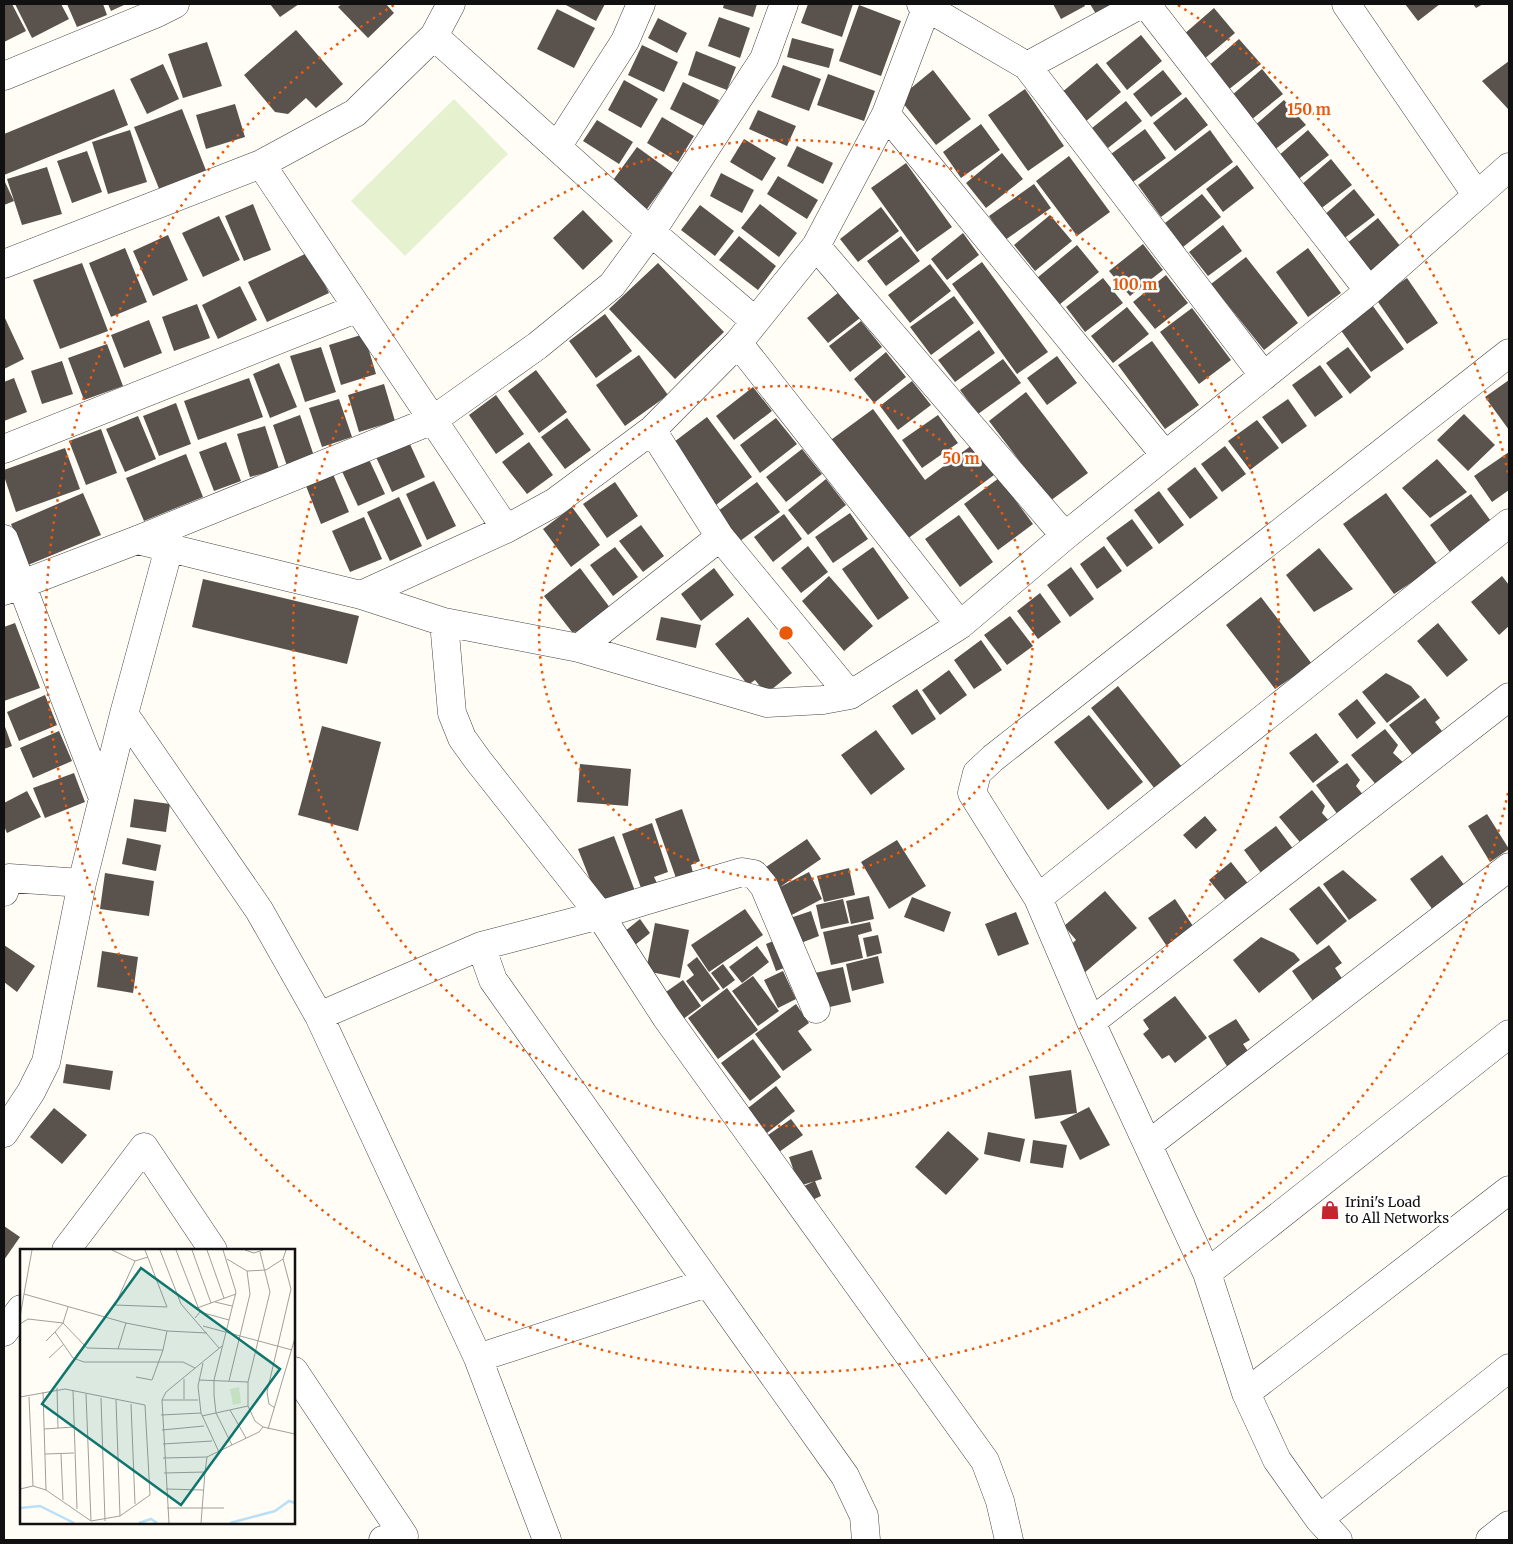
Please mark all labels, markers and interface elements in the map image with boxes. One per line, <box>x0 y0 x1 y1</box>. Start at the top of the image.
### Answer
text: 150 m <box>1287 100 1331 119</box>
text: 100 m <box>1113 275 1157 294</box>
text: 50 m <box>942 449 980 468</box>
centre of rings <box>777 624 795 642</box>
place label: Irini's Load to All Networks <box>1345 1193 1449 1227</box>
shop icon: Irini's Load to All Networks <box>1319 1199 1341 1221</box>
inset map <box>20 1249 295 1524</box>

